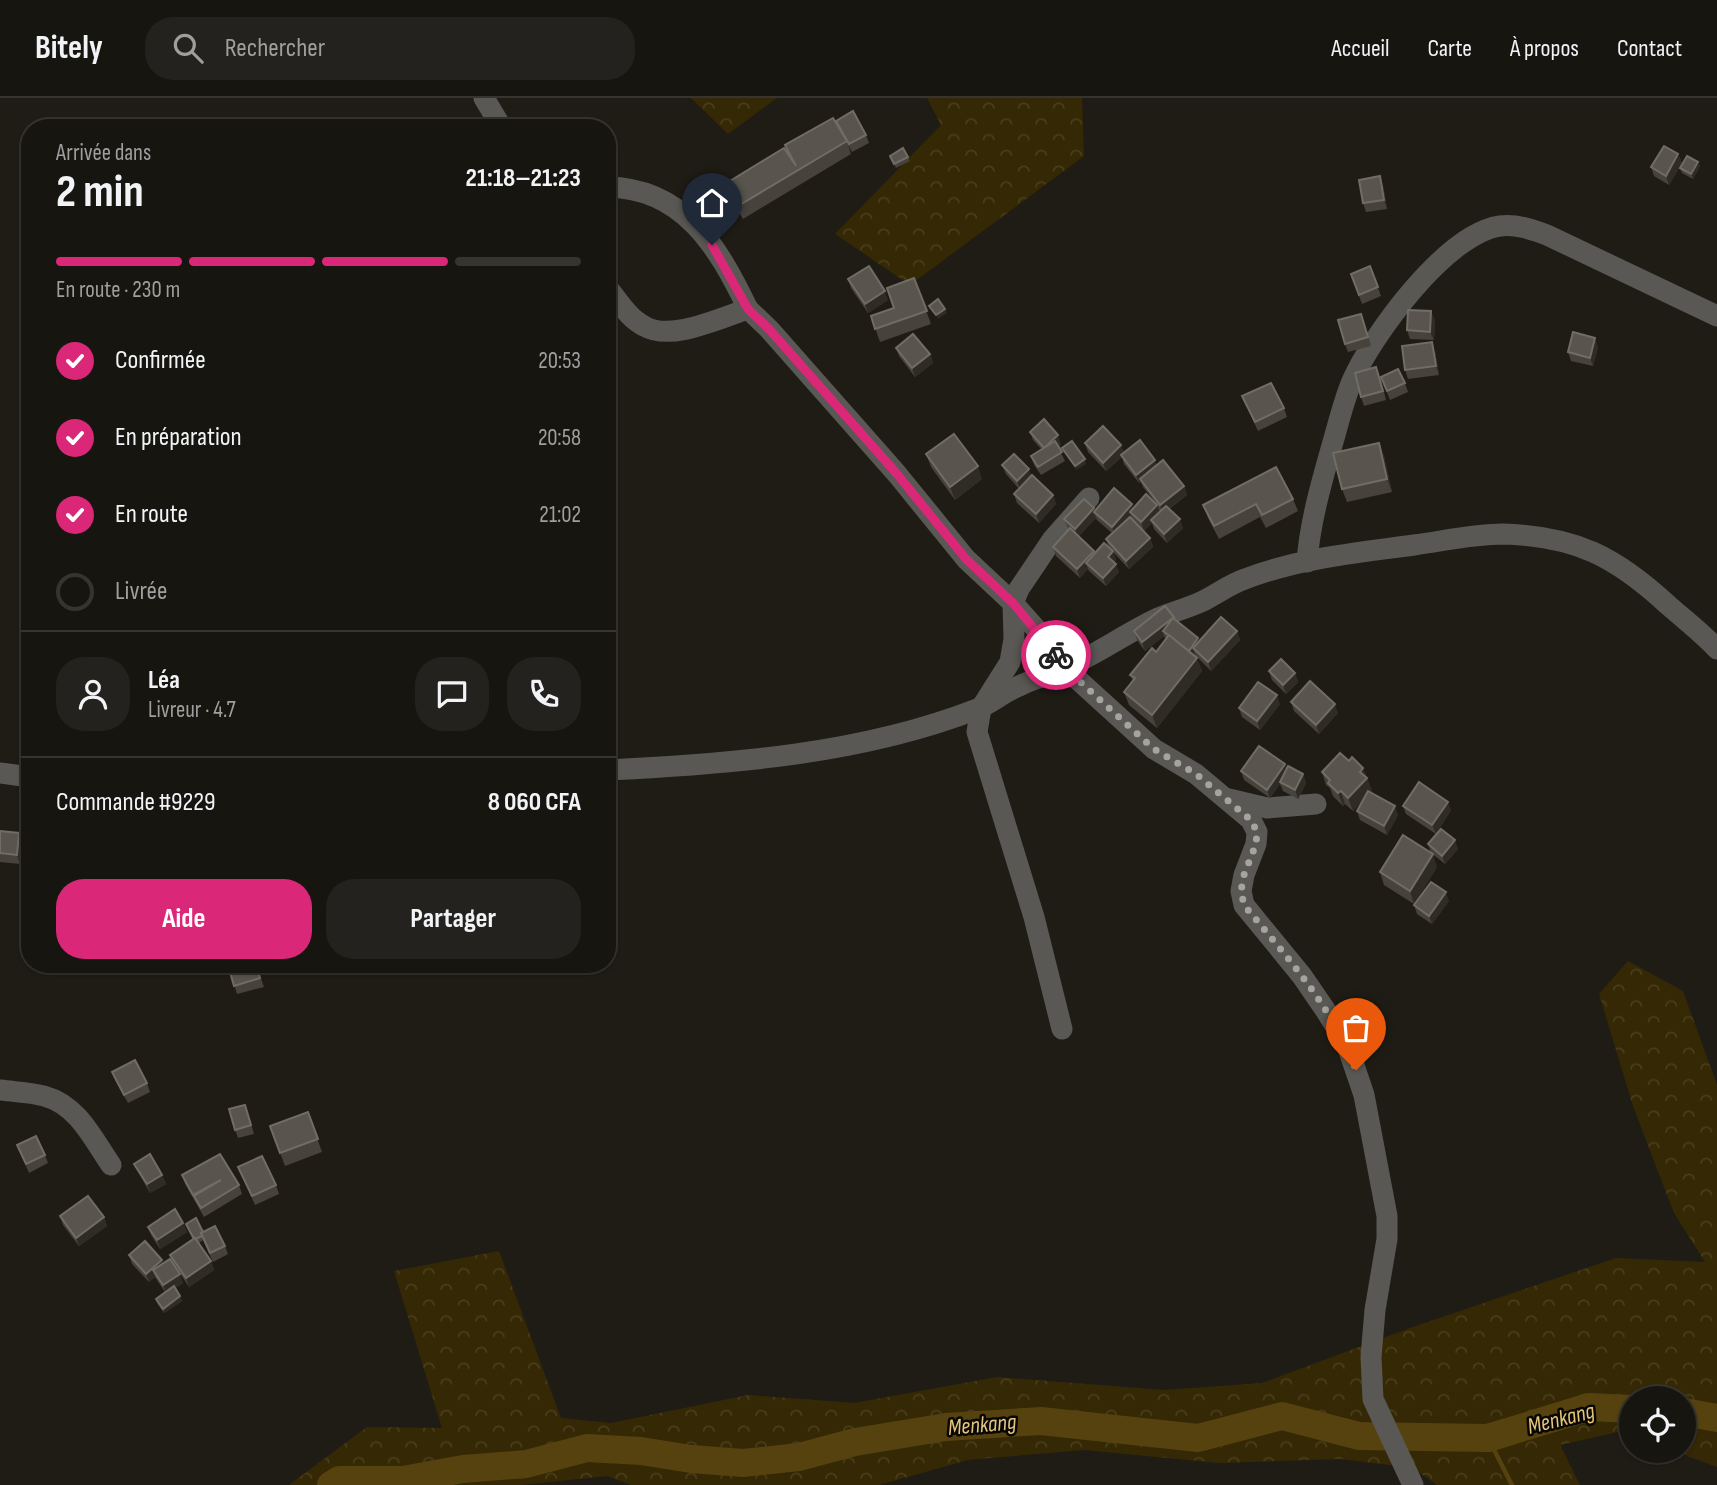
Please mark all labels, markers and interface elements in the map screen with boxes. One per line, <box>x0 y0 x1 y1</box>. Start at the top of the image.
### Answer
search box <box>145 17 635 80</box>
text: Bitely <box>35 28 103 68</box>
icon: search <box>169 29 207 67</box>
text: Rechercher <box>225 33 325 64</box>
text: Accueil <box>1331 34 1390 63</box>
text: Carte <box>1428 34 1472 63</box>
text: À propos <box>1510 34 1579 63</box>
text: Contact <box>1617 34 1682 63</box>
text: Arrivée dans <box>56 139 151 167</box>
text: 21:18–21:23 <box>465 163 581 194</box>
text: 2 min <box>56 165 144 220</box>
pin <box>682 173 742 245</box>
icon: home <box>693 184 731 222</box>
text: En route · 230 m <box>56 276 180 304</box>
icon: check <box>56 342 94 380</box>
text: Confirmée <box>115 345 206 376</box>
text: 20:53 <box>538 347 581 375</box>
icon: check <box>56 419 94 457</box>
text: En préparation <box>115 422 242 453</box>
text: 20:58 <box>538 424 581 452</box>
icon: check <box>56 496 94 534</box>
text: En route <box>115 499 188 530</box>
text: 21:02 <box>539 501 581 529</box>
text: Livrée <box>115 576 167 607</box>
courier <box>1021 620 1091 690</box>
icon: bike <box>1037 636 1075 674</box>
button: person <box>56 657 130 731</box>
button: chat <box>415 657 489 731</box>
button: phone <box>507 657 581 731</box>
text: Léa <box>148 665 180 696</box>
text: Livreur · 4.7 <box>148 696 236 724</box>
text: Commande #9229 <box>56 787 215 818</box>
text: 8 060 CFA <box>488 787 581 818</box>
button: Aide <box>56 879 312 959</box>
button: Partager <box>326 879 581 959</box>
pin <box>1326 998 1386 1070</box>
icon: bag <box>1337 1009 1375 1047</box>
map controls <box>1619 1386 1696 1463</box>
button: locate <box>1619 1386 1696 1463</box>
water label: Menkang <box>1524 1397 1598 1441</box>
water label: Menkang <box>947 1408 1018 1442</box>

